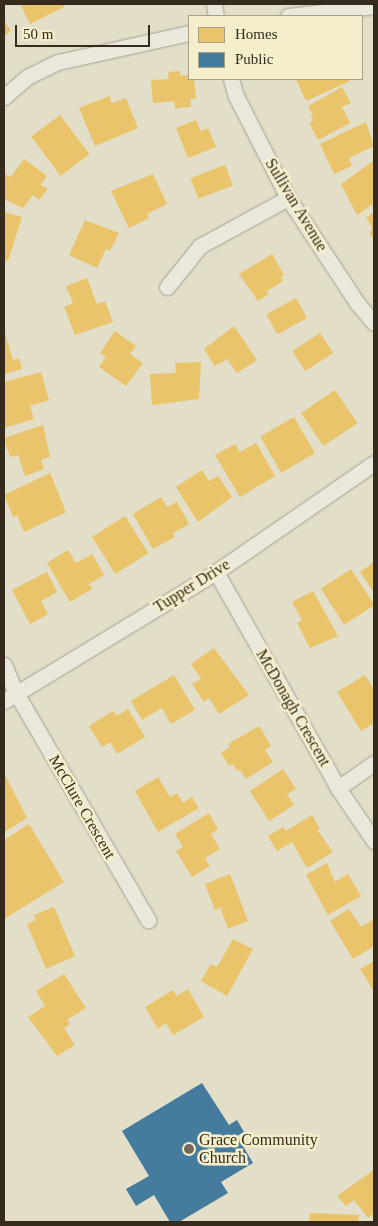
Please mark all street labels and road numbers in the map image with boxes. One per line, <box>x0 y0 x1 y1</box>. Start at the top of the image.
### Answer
street label: Sullivan Avenue <box>260 155 332 255</box>
street label: Tupper Drive <box>150 555 234 617</box>
street label: McDonagh Crescent <box>252 646 334 770</box>
street label: McClure Crescent <box>44 752 120 862</box>

